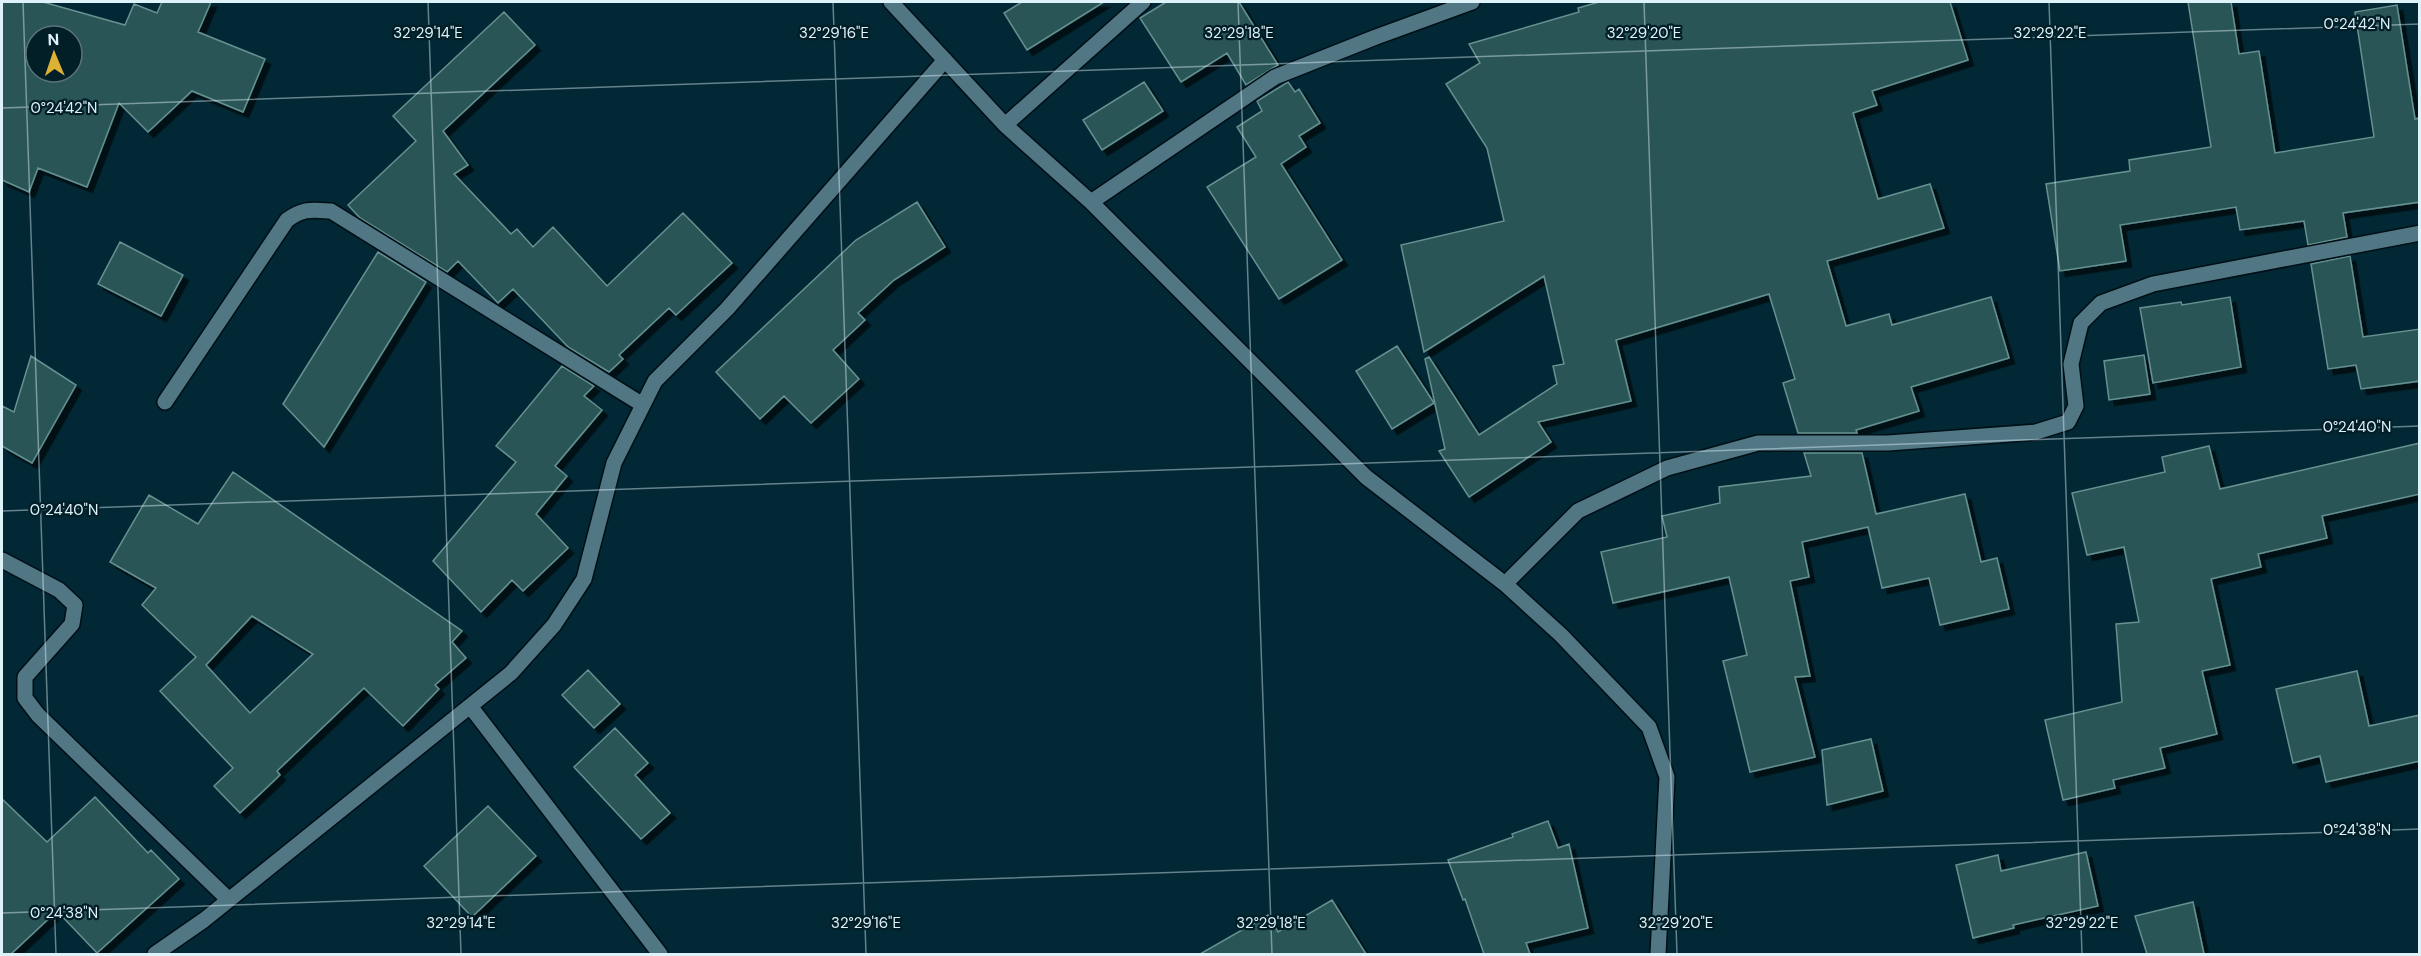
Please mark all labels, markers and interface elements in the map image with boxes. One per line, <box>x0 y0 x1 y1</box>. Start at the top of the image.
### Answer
text: 0°24'42"N <box>2324 14 2390 34</box>
text: 32°29'14"E <box>393 23 463 43</box>
text: 32°29'16"E <box>799 23 869 43</box>
text: 32°29'18"E <box>1204 23 1274 43</box>
text: 32°29'20"E <box>1607 23 1681 43</box>
text: 32°29'22"E <box>2013 23 2087 43</box>
north arrow <box>24 24 84 84</box>
text: N <box>47 29 60 50</box>
text: 0°24'42"N <box>31 98 97 118</box>
text: 0°24'40"N <box>2323 417 2391 437</box>
text: 0°24'40"N <box>30 500 98 520</box>
text: 0°24'38"N <box>2323 820 2391 840</box>
text: 0°24'38"N <box>30 903 98 923</box>
text: 32°29'14"E <box>426 913 496 933</box>
text: 32°29'16"E <box>831 913 901 933</box>
text: 32°29'18"E <box>1236 913 1306 933</box>
text: 32°29'20"E <box>1639 913 1713 933</box>
text: 32°29'22"E <box>2045 913 2119 933</box>

